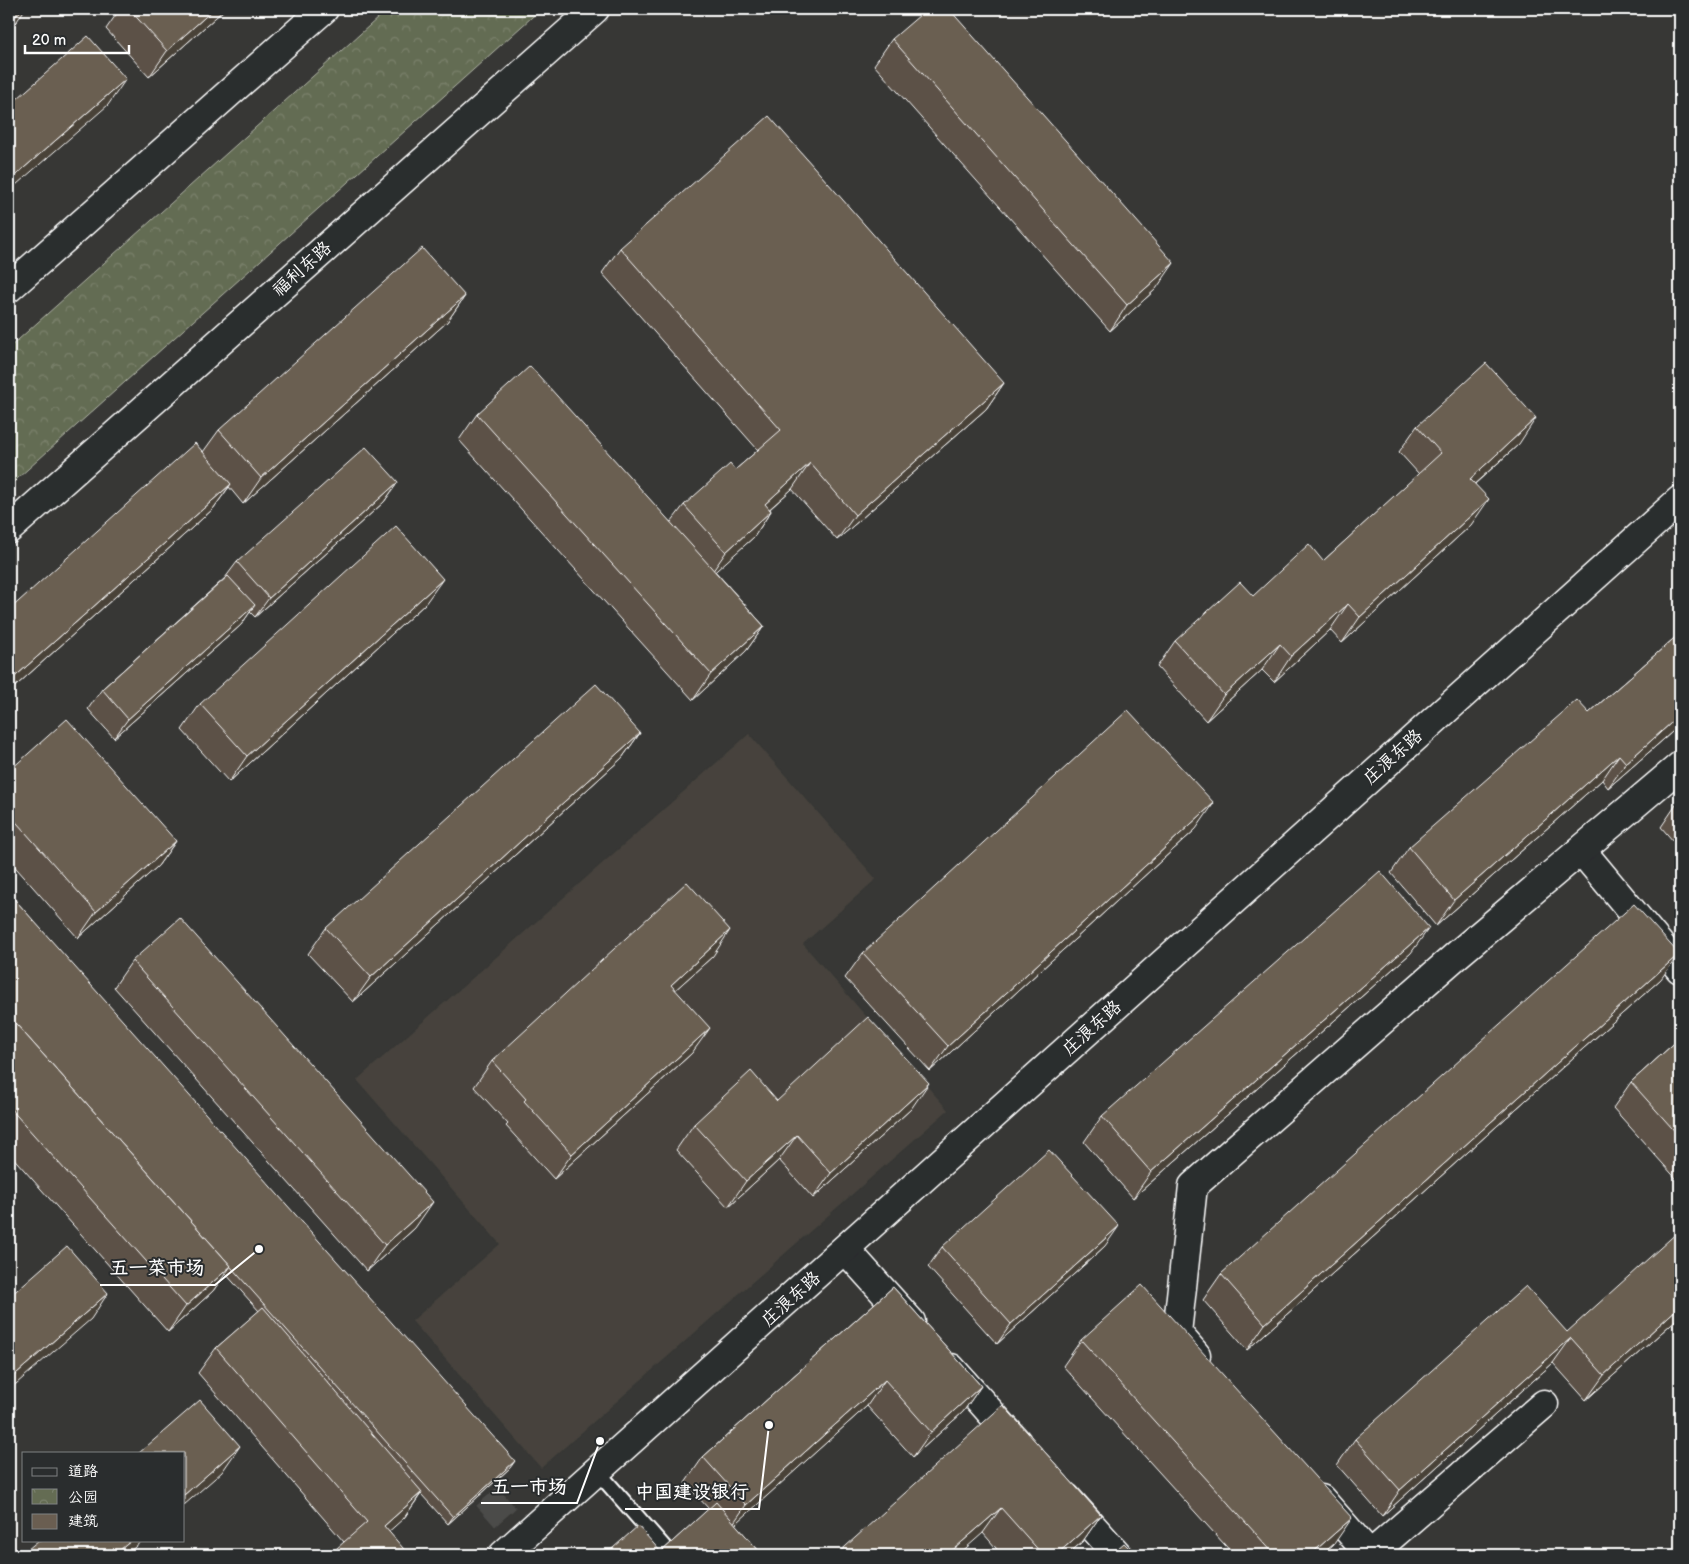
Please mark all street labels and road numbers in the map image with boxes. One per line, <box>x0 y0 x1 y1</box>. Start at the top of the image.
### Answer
street label: 福利东路 <box>268 237 336 301</box>
street label: 庄浪东路 <box>1359 725 1427 789</box>
street label: 庄浪东路 <box>1058 996 1126 1060</box>
street label: 庄浪东路 <box>757 1267 825 1331</box>

